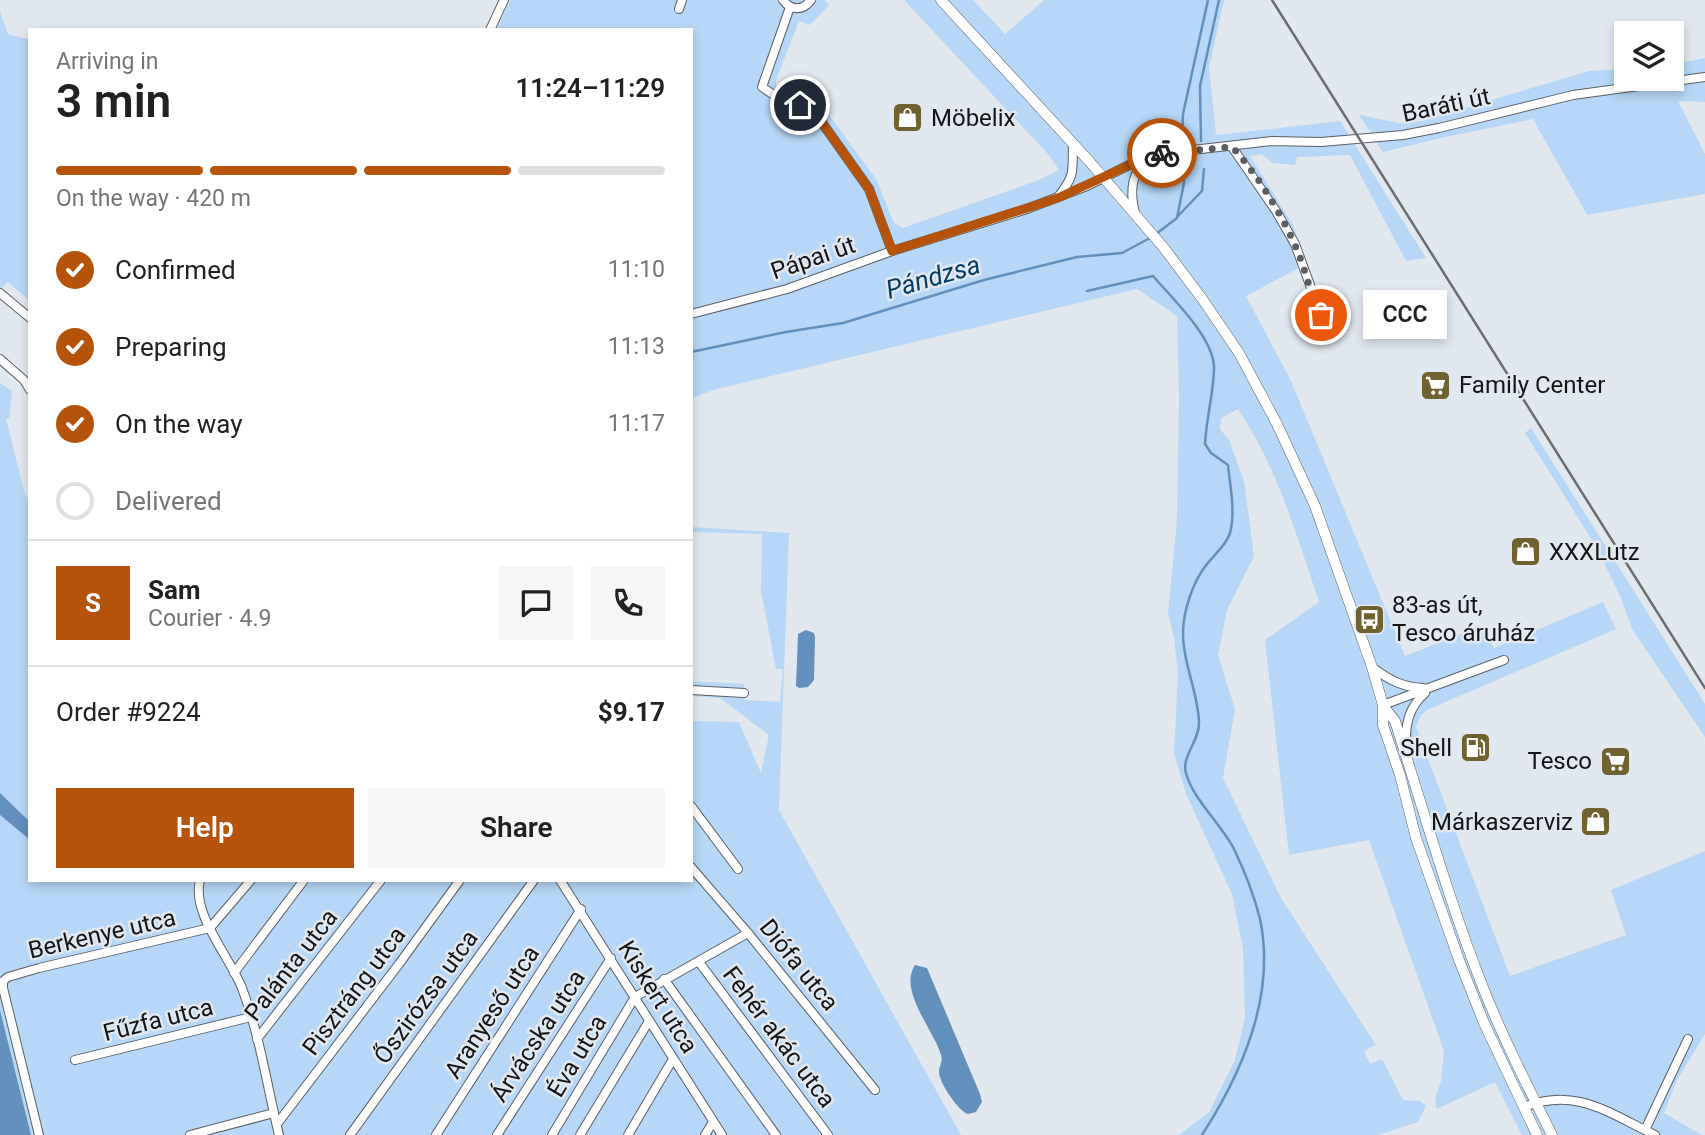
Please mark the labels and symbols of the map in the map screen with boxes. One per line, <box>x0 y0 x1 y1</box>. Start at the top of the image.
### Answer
pin <box>770 75 830 135</box>
street label: Baráti út <box>1399 82 1493 128</box>
shop icon: Möbelix <box>891 101 925 135</box>
place label: Möbelix <box>931 104 1016 132</box>
courier <box>1127 118 1197 188</box>
street label: Pápai út <box>767 230 859 285</box>
water label: Pándzsa <box>882 249 984 305</box>
pin <box>1291 285 1351 345</box>
callout: CCC <box>1363 290 1447 340</box>
supermarket icon: Family Center <box>1419 368 1453 402</box>
place label: Family Center <box>1459 371 1605 399</box>
shop icon: XXXLutz <box>1509 535 1543 569</box>
place label: XXXLutz <box>1549 538 1640 566</box>
place label: 83-as út, Tesco áruház <box>1392 591 1535 647</box>
bus stop icon: 83-as út, Tesco áruház <box>1352 602 1386 636</box>
fuel station icon: Shell <box>1458 731 1492 765</box>
place label: Shell <box>1400 734 1452 762</box>
supermarket icon: Tesco <box>1598 744 1632 778</box>
place label: Tesco <box>1527 747 1592 775</box>
shop icon: Márkaszerviz <box>1579 805 1613 839</box>
place label: Márkaszerviz <box>1431 808 1573 836</box>
street label: Berkenye utca <box>26 903 178 965</box>
street label: Palánta utca <box>239 904 343 1026</box>
street label: Diófa utca <box>754 914 844 1016</box>
street label: Pisztráng utca <box>297 921 411 1061</box>
street label: Őszirózsa utca <box>368 925 484 1069</box>
street label: Kiskert utca <box>612 936 704 1058</box>
street label: Aranyeső utca <box>439 941 545 1083</box>
street label: Fehér akác utca <box>717 961 841 1113</box>
street label: Árvácska utca <box>485 965 591 1107</box>
street label: Fűzfa utca <box>100 993 216 1047</box>
street label: Éva utca <box>542 1010 612 1102</box>

